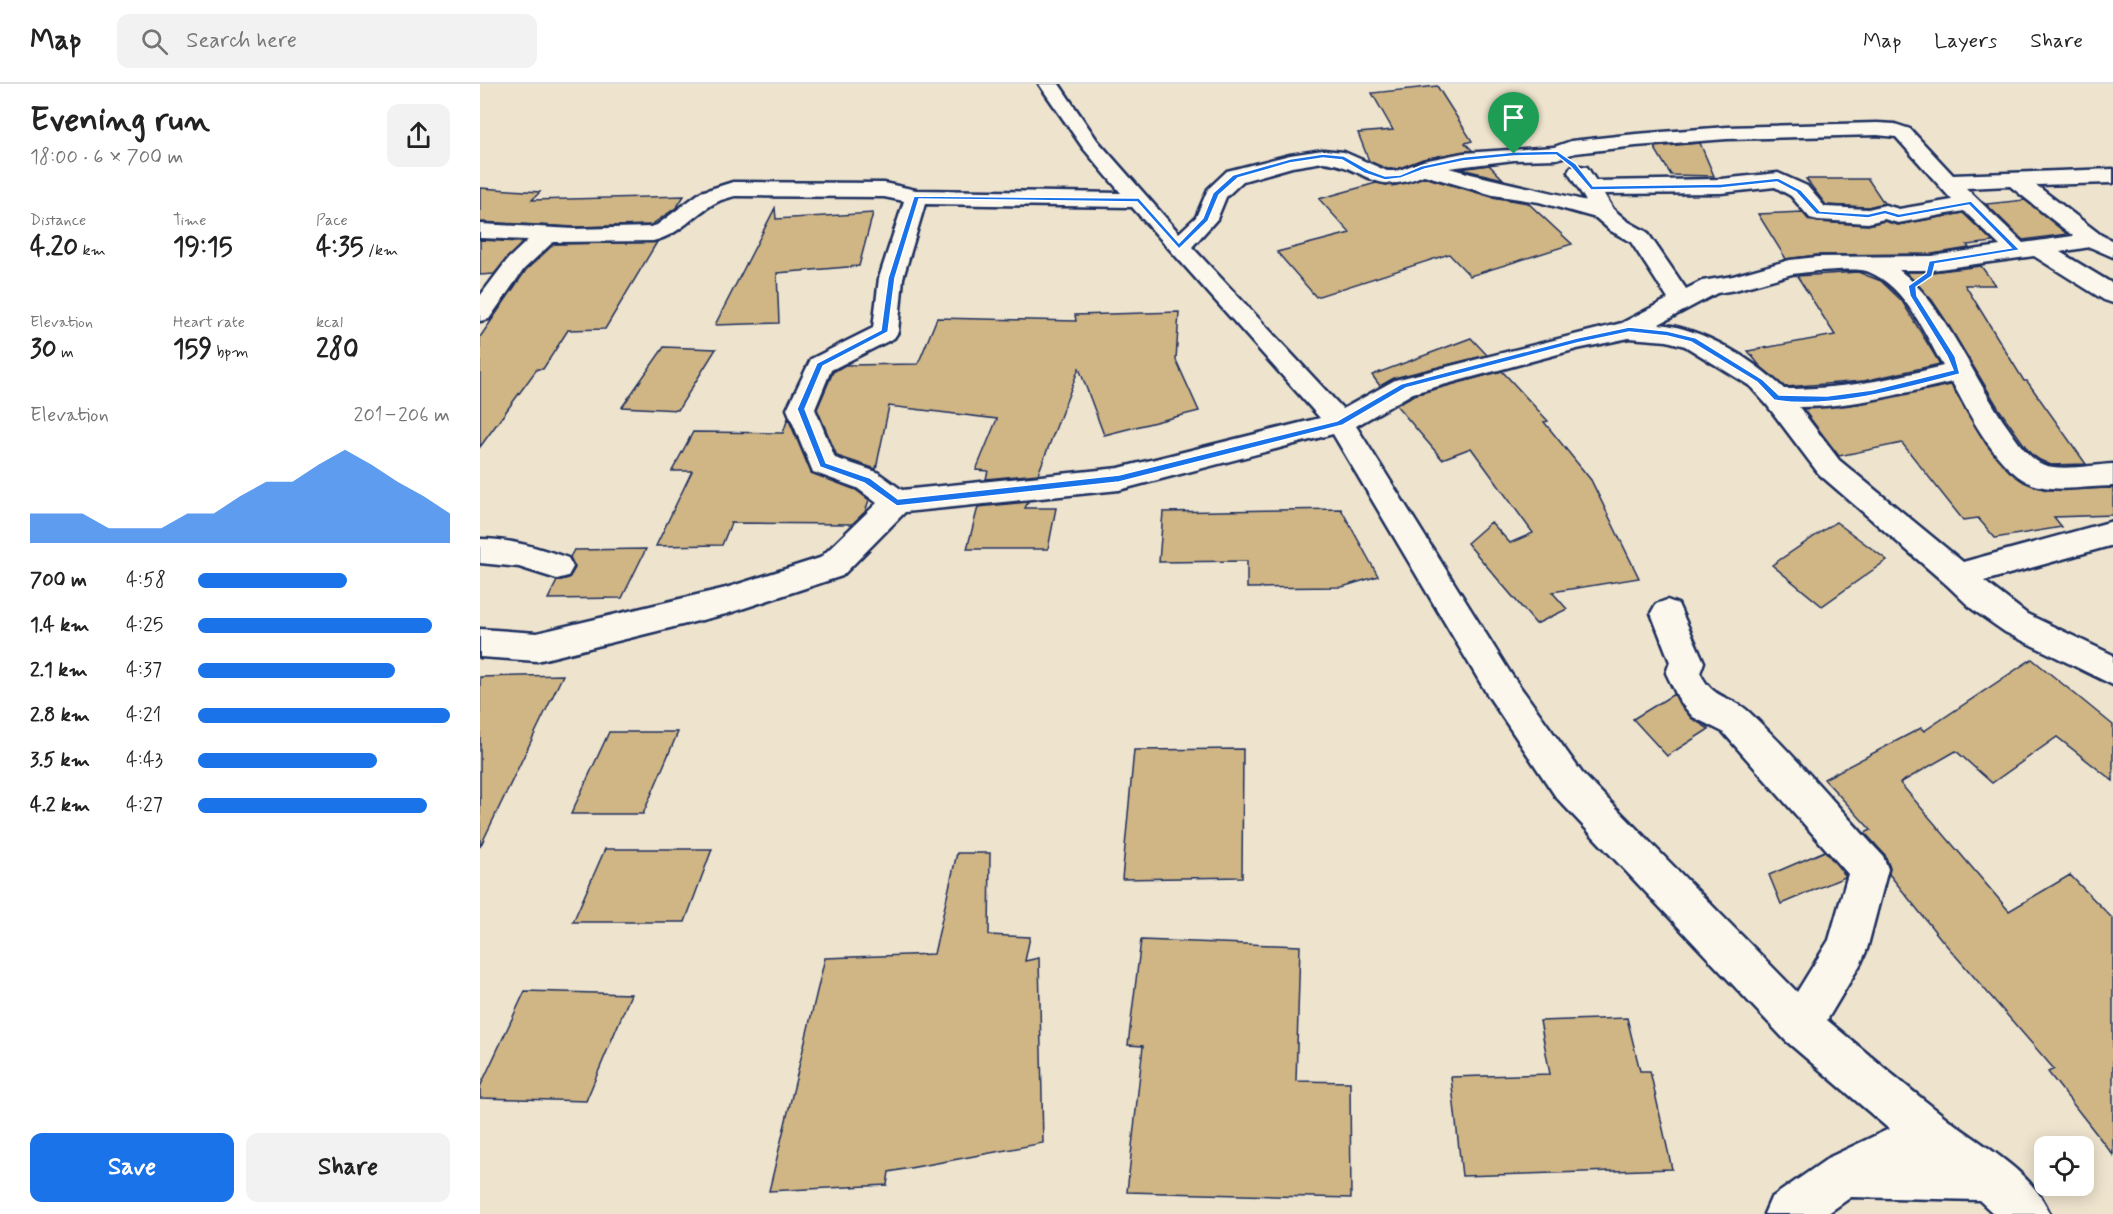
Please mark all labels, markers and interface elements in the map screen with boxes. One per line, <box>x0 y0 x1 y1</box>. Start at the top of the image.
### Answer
search box <box>117 14 537 68</box>
text: Map <box>30 23 81 60</box>
icon: search <box>138 25 171 58</box>
text: Search here <box>186 27 297 55</box>
text: Map <box>1863 27 1901 55</box>
text: Layers <box>1934 27 1997 55</box>
text: Share <box>2030 27 2083 55</box>
pin <box>1488 92 1539 154</box>
text: Evening run <box>30 99 210 143</box>
icon: arrive <box>1497 101 1530 134</box>
button: share <box>387 104 450 167</box>
text: 18:00 · 6 × 700 m <box>30 144 183 171</box>
text: Distance <box>30 210 86 231</box>
text: Time <box>173 210 207 231</box>
text: Pace <box>316 210 348 231</box>
text: 4.20 <box>30 231 78 265</box>
text: 19:15 <box>173 231 233 265</box>
text: 4:35 <box>316 231 364 265</box>
text: km <box>78 240 106 261</box>
text: /km <box>364 240 398 261</box>
text: Elevation <box>30 312 93 333</box>
text: Heart rate <box>173 312 245 333</box>
text: kcal <box>316 312 343 333</box>
text: 30 <box>30 333 57 367</box>
text: 159 <box>173 333 212 367</box>
text: 280 <box>316 333 359 367</box>
text: m <box>57 342 74 363</box>
text: bpm <box>212 342 249 363</box>
text: Elevation <box>30 402 109 429</box>
text: 201–206 m <box>354 402 450 429</box>
text: 700 m <box>30 567 87 594</box>
text: 4:58 <box>126 567 166 594</box>
text: 1.4 km <box>30 612 89 639</box>
text: 4:25 <box>126 612 163 639</box>
text: 2.1 km <box>30 657 87 684</box>
text: 4:37 <box>126 657 162 684</box>
text: 2.8 km <box>30 702 90 729</box>
text: 4:21 <box>126 702 161 729</box>
text: 3.5 km <box>30 747 90 774</box>
text: 4:43 <box>126 747 163 774</box>
text: 4.2 km <box>30 792 90 819</box>
text: 4:27 <box>126 792 163 819</box>
button: Save <box>30 1133 234 1202</box>
button: Share <box>246 1133 450 1202</box>
map controls <box>2034 1136 2094 1196</box>
button: locate <box>2034 1136 2094 1196</box>

